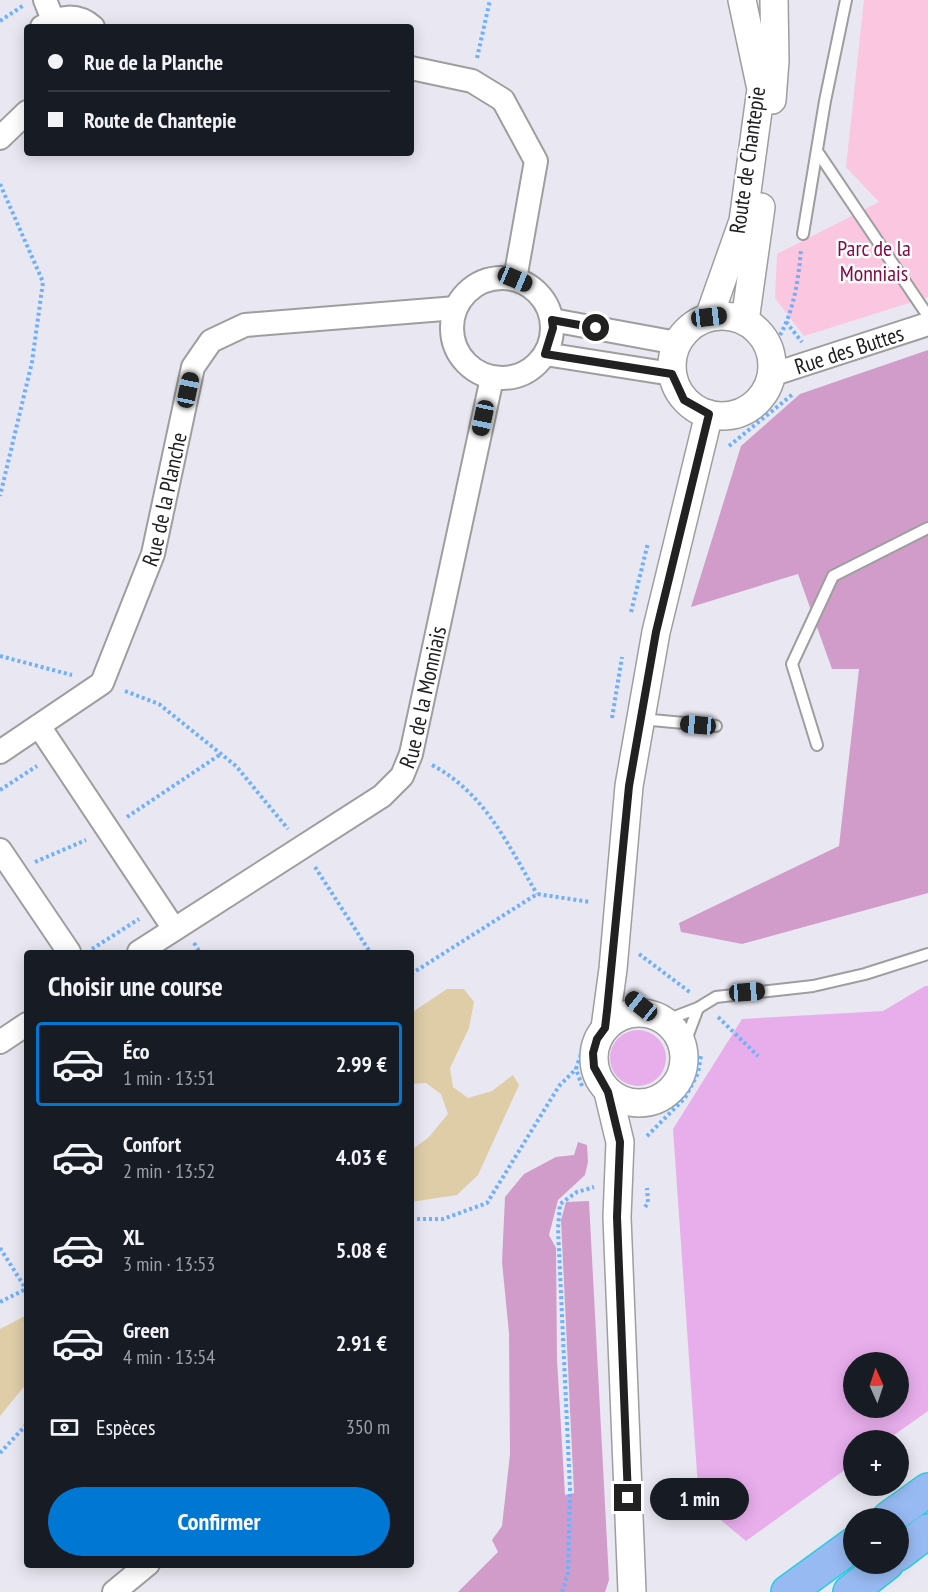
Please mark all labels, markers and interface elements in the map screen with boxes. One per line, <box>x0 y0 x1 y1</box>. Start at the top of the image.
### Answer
text: Rue de la Planche <box>84 48 223 76</box>
street label: Route de Chantepie <box>723 85 771 235</box>
text: Route de Chantepie <box>84 106 236 134</box>
park label: Parc de la Monniais <box>837 234 911 287</box>
car <box>495 264 535 294</box>
car <box>690 306 728 328</box>
route start <box>582 314 609 341</box>
street label: Rue des Buttes <box>791 319 907 380</box>
car <box>175 371 201 409</box>
car <box>470 399 496 437</box>
street label: Rue de la Planche <box>136 430 193 570</box>
street label: Rue de la Monniais <box>393 624 452 772</box>
car <box>679 714 717 736</box>
text: Choisir une course <box>48 969 223 1003</box>
car <box>728 982 766 1002</box>
car <box>621 988 661 1024</box>
icon: car <box>51 1037 105 1091</box>
text: Éco <box>123 1037 150 1065</box>
text: 2.99 € <box>336 1050 387 1078</box>
text: 1 min · 13:51 <box>123 1065 215 1091</box>
icon: car <box>51 1130 105 1184</box>
text: Confort <box>123 1130 181 1158</box>
text: 4.03 € <box>336 1143 387 1171</box>
text: 2 min · 13:52 <box>123 1158 215 1184</box>
icon: car <box>51 1223 105 1277</box>
text: XL <box>123 1223 144 1251</box>
text: 5.08 € <box>336 1236 387 1264</box>
text: 3 min · 13:53 <box>123 1251 215 1277</box>
icon: car <box>51 1316 105 1370</box>
text: Green <box>123 1316 169 1344</box>
text: 2.91 € <box>336 1329 387 1357</box>
text: 4 min · 13:54 <box>123 1344 215 1370</box>
north arrow <box>843 1352 909 1418</box>
map controls <box>843 1352 909 1574</box>
icon: cash <box>48 1411 81 1444</box>
text: Espèces <box>96 1413 155 1441</box>
text: 350 m <box>346 1414 390 1440</box>
button: + <box>843 1430 909 1496</box>
callout: 1 min <box>649 1477 748 1519</box>
route end <box>614 1484 641 1511</box>
text: 1 min <box>679 1486 720 1512</box>
button: Confirmer <box>48 1487 390 1556</box>
button: − <box>843 1508 909 1574</box>

